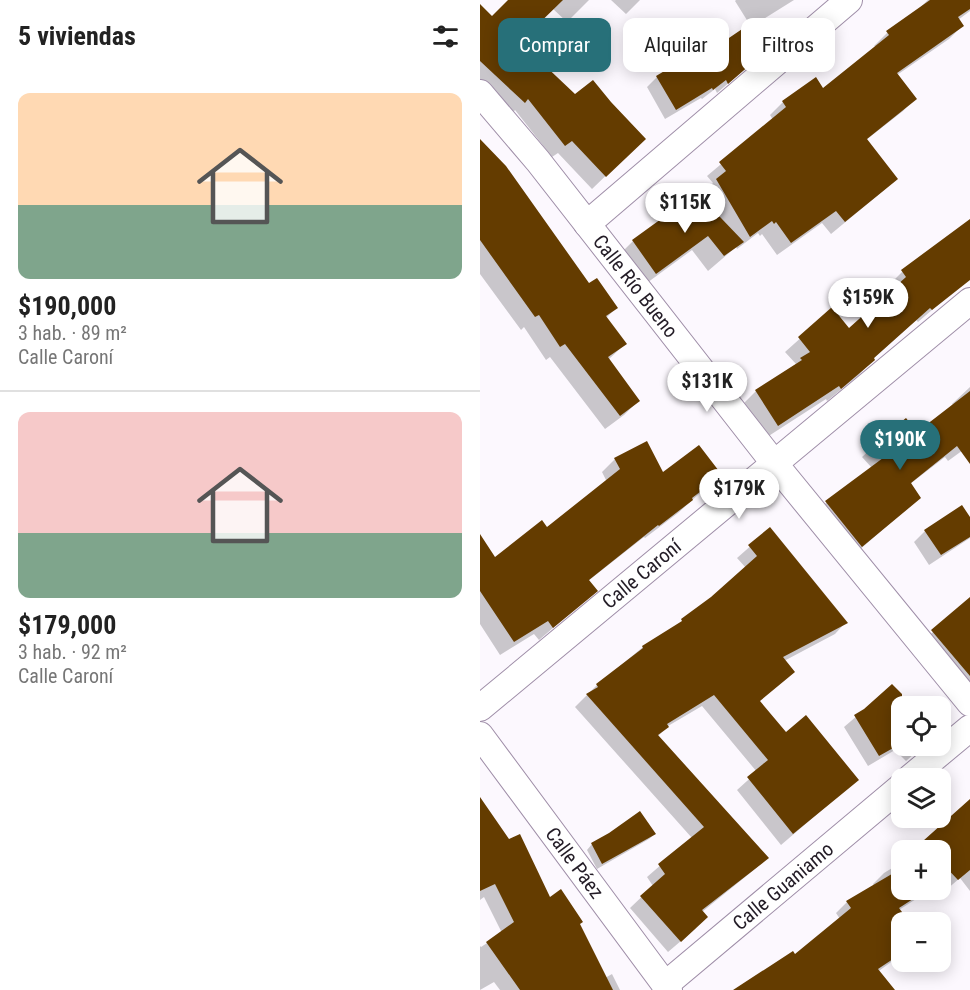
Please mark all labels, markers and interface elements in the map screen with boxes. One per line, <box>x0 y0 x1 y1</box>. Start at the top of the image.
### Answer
chip: Comprar <box>498 18 611 72</box>
chip: Alquilar <box>623 18 729 72</box>
chip: Filtros <box>741 18 835 72</box>
icon: filters <box>429 20 462 53</box>
text: 5 viviendas <box>18 21 136 51</box>
icon: home <box>186 132 294 240</box>
pin: $115K <box>643 183 727 234</box>
text: $115K <box>659 190 711 214</box>
street label: Calle Río Bueno <box>588 230 683 342</box>
pin: $159K <box>826 278 910 329</box>
text: $159K <box>842 285 894 309</box>
text: $190,000 <box>18 291 116 321</box>
text: 3 hab. · 89 m² <box>18 321 127 345</box>
text: Calle Caroní <box>18 345 113 369</box>
pin: $131K <box>665 362 749 413</box>
text: $131K <box>681 369 733 393</box>
pin: $190K <box>858 420 942 471</box>
text: $190K <box>874 427 926 451</box>
icon: home <box>186 451 294 559</box>
pin: $179K <box>697 469 781 520</box>
text: $179K <box>713 476 765 500</box>
street label: Calle Caroní <box>597 533 687 614</box>
text: $179,000 <box>18 610 116 640</box>
text: 3 hab. · 92 m² <box>18 640 127 664</box>
text: Calle Caroní <box>18 664 113 688</box>
map controls <box>891 696 951 972</box>
button: locate <box>891 696 951 756</box>
button: layers <box>891 768 951 828</box>
street label: Calle Páez <box>540 822 609 903</box>
street label: Calle Guaniamo <box>728 837 838 935</box>
button: + <box>891 840 951 900</box>
button: − <box>891 912 951 972</box>

